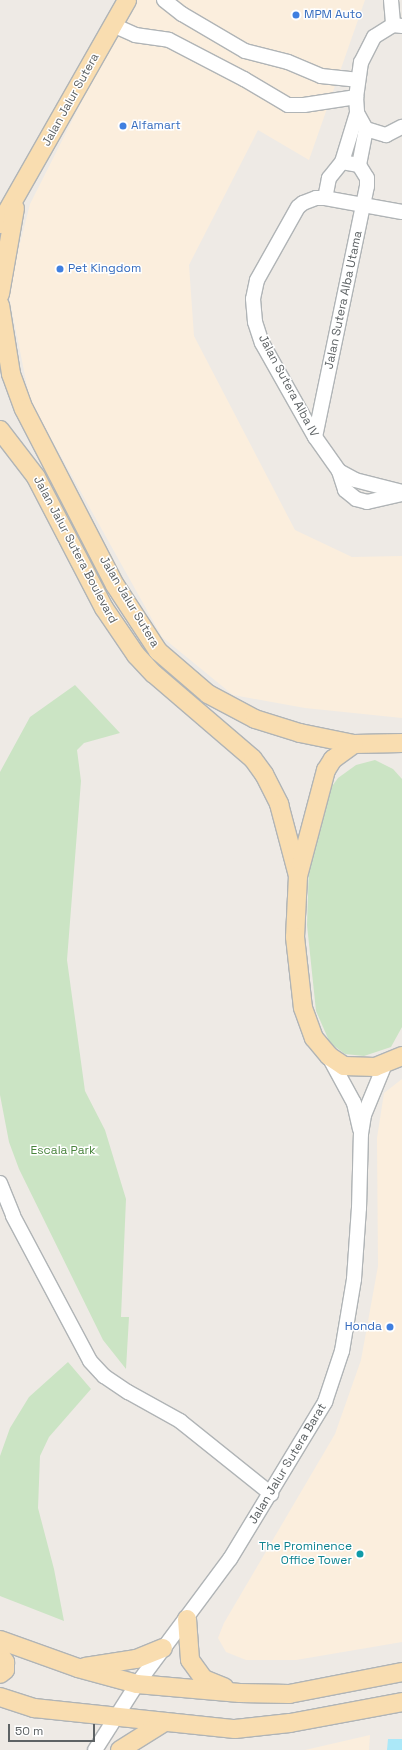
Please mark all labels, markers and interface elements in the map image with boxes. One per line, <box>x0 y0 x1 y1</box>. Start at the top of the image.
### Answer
place label: MPM Auto <box>304 8 363 22</box>
marker: MPM Auto <box>291 10 301 20</box>
street label: Jalan Jalur Sutera <box>40 51 102 149</box>
place label: Alfamart <box>131 119 181 133</box>
marker: Alfamart <box>118 121 128 131</box>
street label: Jalan Sutera Alba Utama <box>322 229 366 371</box>
place label: Pet Kingdom <box>68 262 141 276</box>
marker: Pet Kingdom <box>55 264 65 274</box>
street label: Jalan Sutera Alba IV <box>255 332 321 440</box>
street label: Jalan Jalur Sutera Boulevard <box>30 474 120 626</box>
street label: Jalan Jalur Sutera <box>96 554 162 650</box>
park label: Escala Park <box>30 1144 96 1158</box>
place label: Honda <box>345 1320 382 1334</box>
marker: Honda <box>385 1322 395 1332</box>
street label: Jalan Jalur Sutera Barat <box>246 1401 330 1527</box>
place label: The Prominence Office Tower <box>259 1540 352 1568</box>
marker: The Prominence Office Tower <box>355 1549 365 1559</box>
scale bar <box>10 1716 97 1742</box>
text: 50 m <box>15 1723 43 1739</box>

